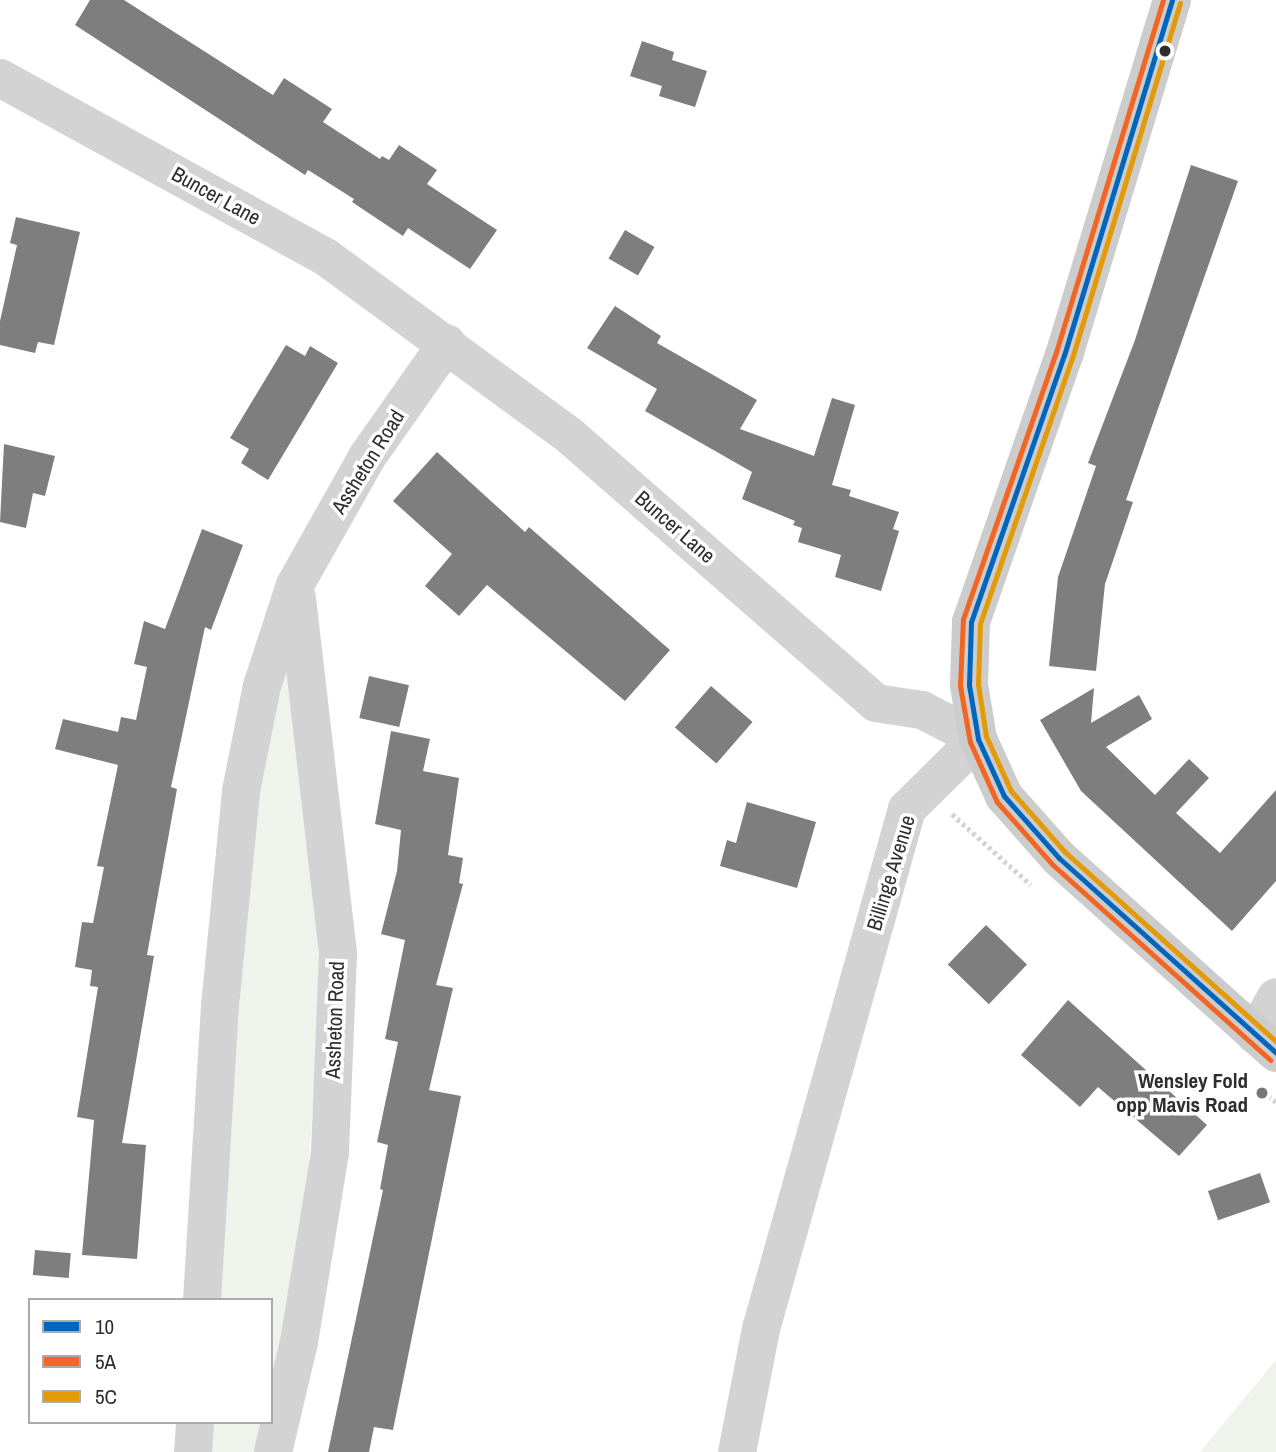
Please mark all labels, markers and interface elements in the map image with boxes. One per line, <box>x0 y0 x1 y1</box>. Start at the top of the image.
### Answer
unlabelled marker <box>1158 44 1172 58</box>
street label: Buncer Lane <box>167 161 265 231</box>
street label: Assheton Road <box>326 405 410 519</box>
street label: Buncer Lane <box>630 485 720 569</box>
street label: Billinge Avenue <box>861 812 921 934</box>
street label: Assheton Road <box>320 961 350 1079</box>
place label: Wensley Fold opp Mavis Road <box>1116 1068 1248 1118</box>
marker: Wensley Fold opp Mavis Road <box>1254 1085 1270 1101</box>
legend <box>28 1298 273 1424</box>
text: 10 <box>95 1312 114 1341</box>
text: 5A <box>95 1347 116 1376</box>
text: 5C <box>95 1382 117 1411</box>

